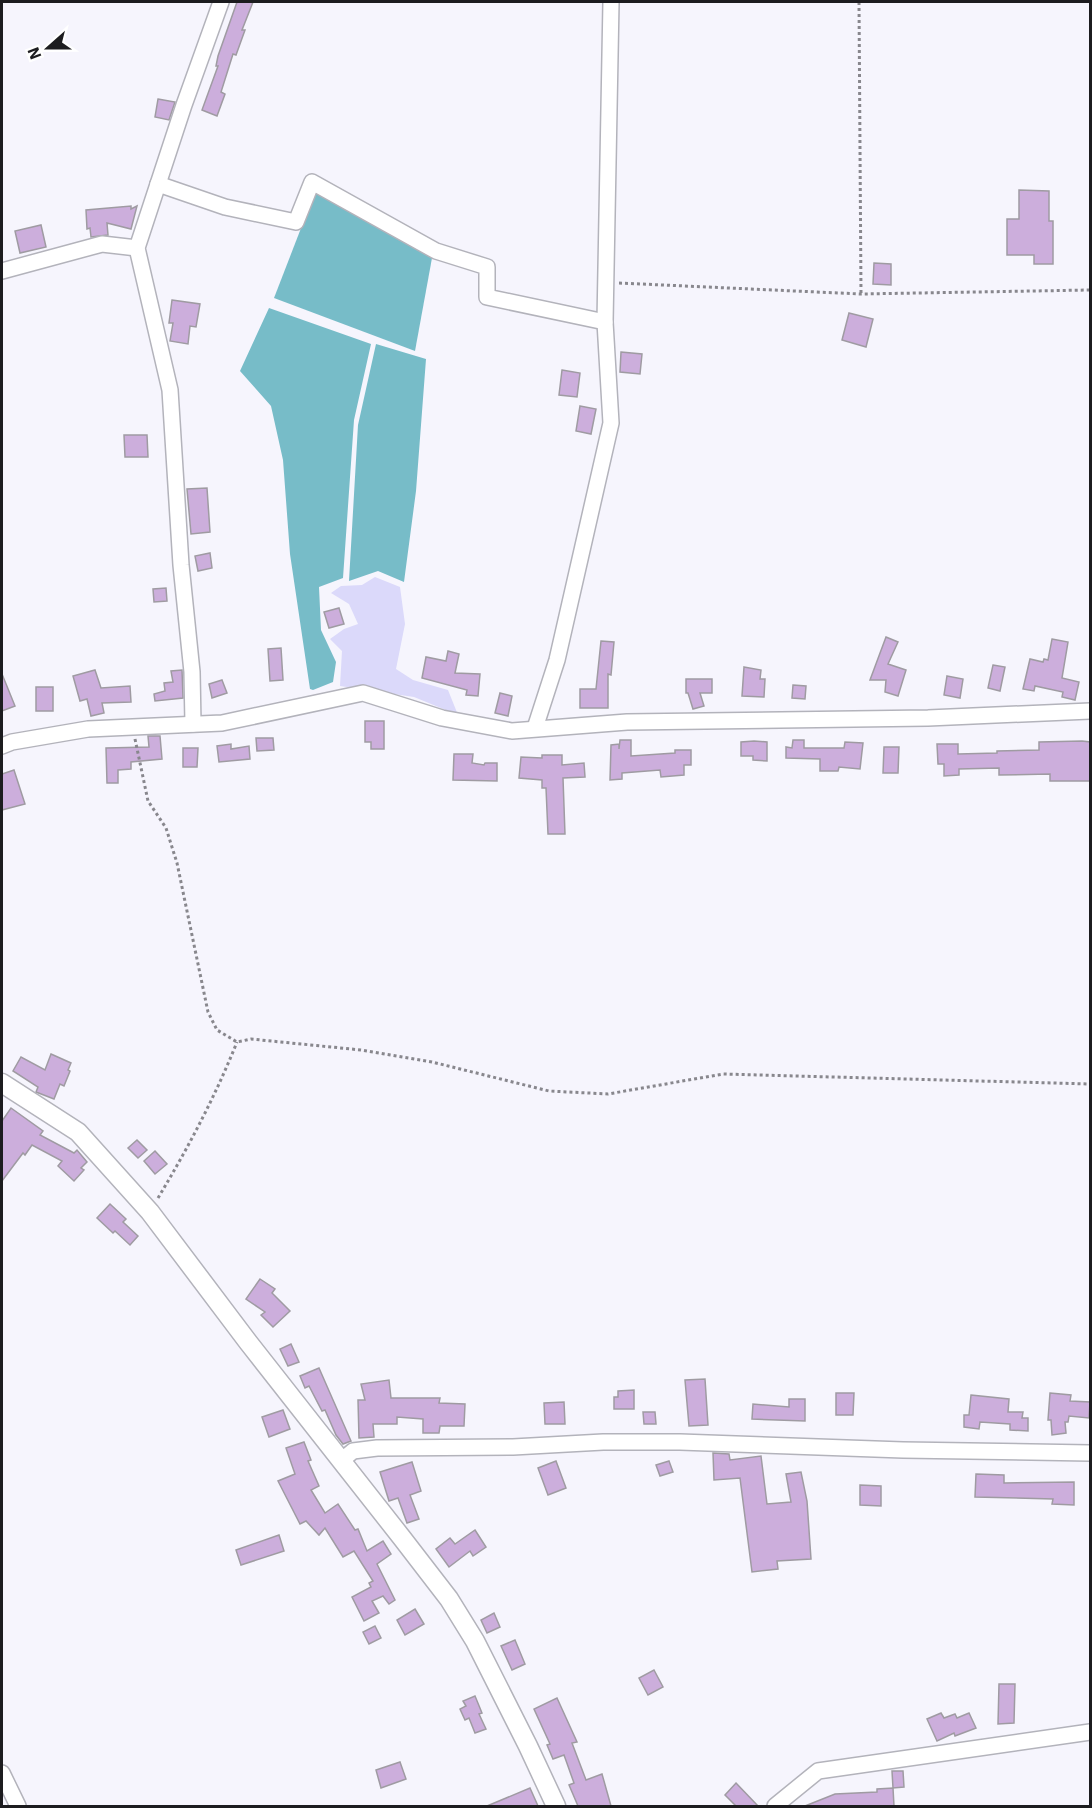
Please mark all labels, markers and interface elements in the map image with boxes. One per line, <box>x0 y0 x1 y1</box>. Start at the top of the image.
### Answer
north arrow <box>18 18 78 78</box>
text: N <box>23 44 45 62</box>

